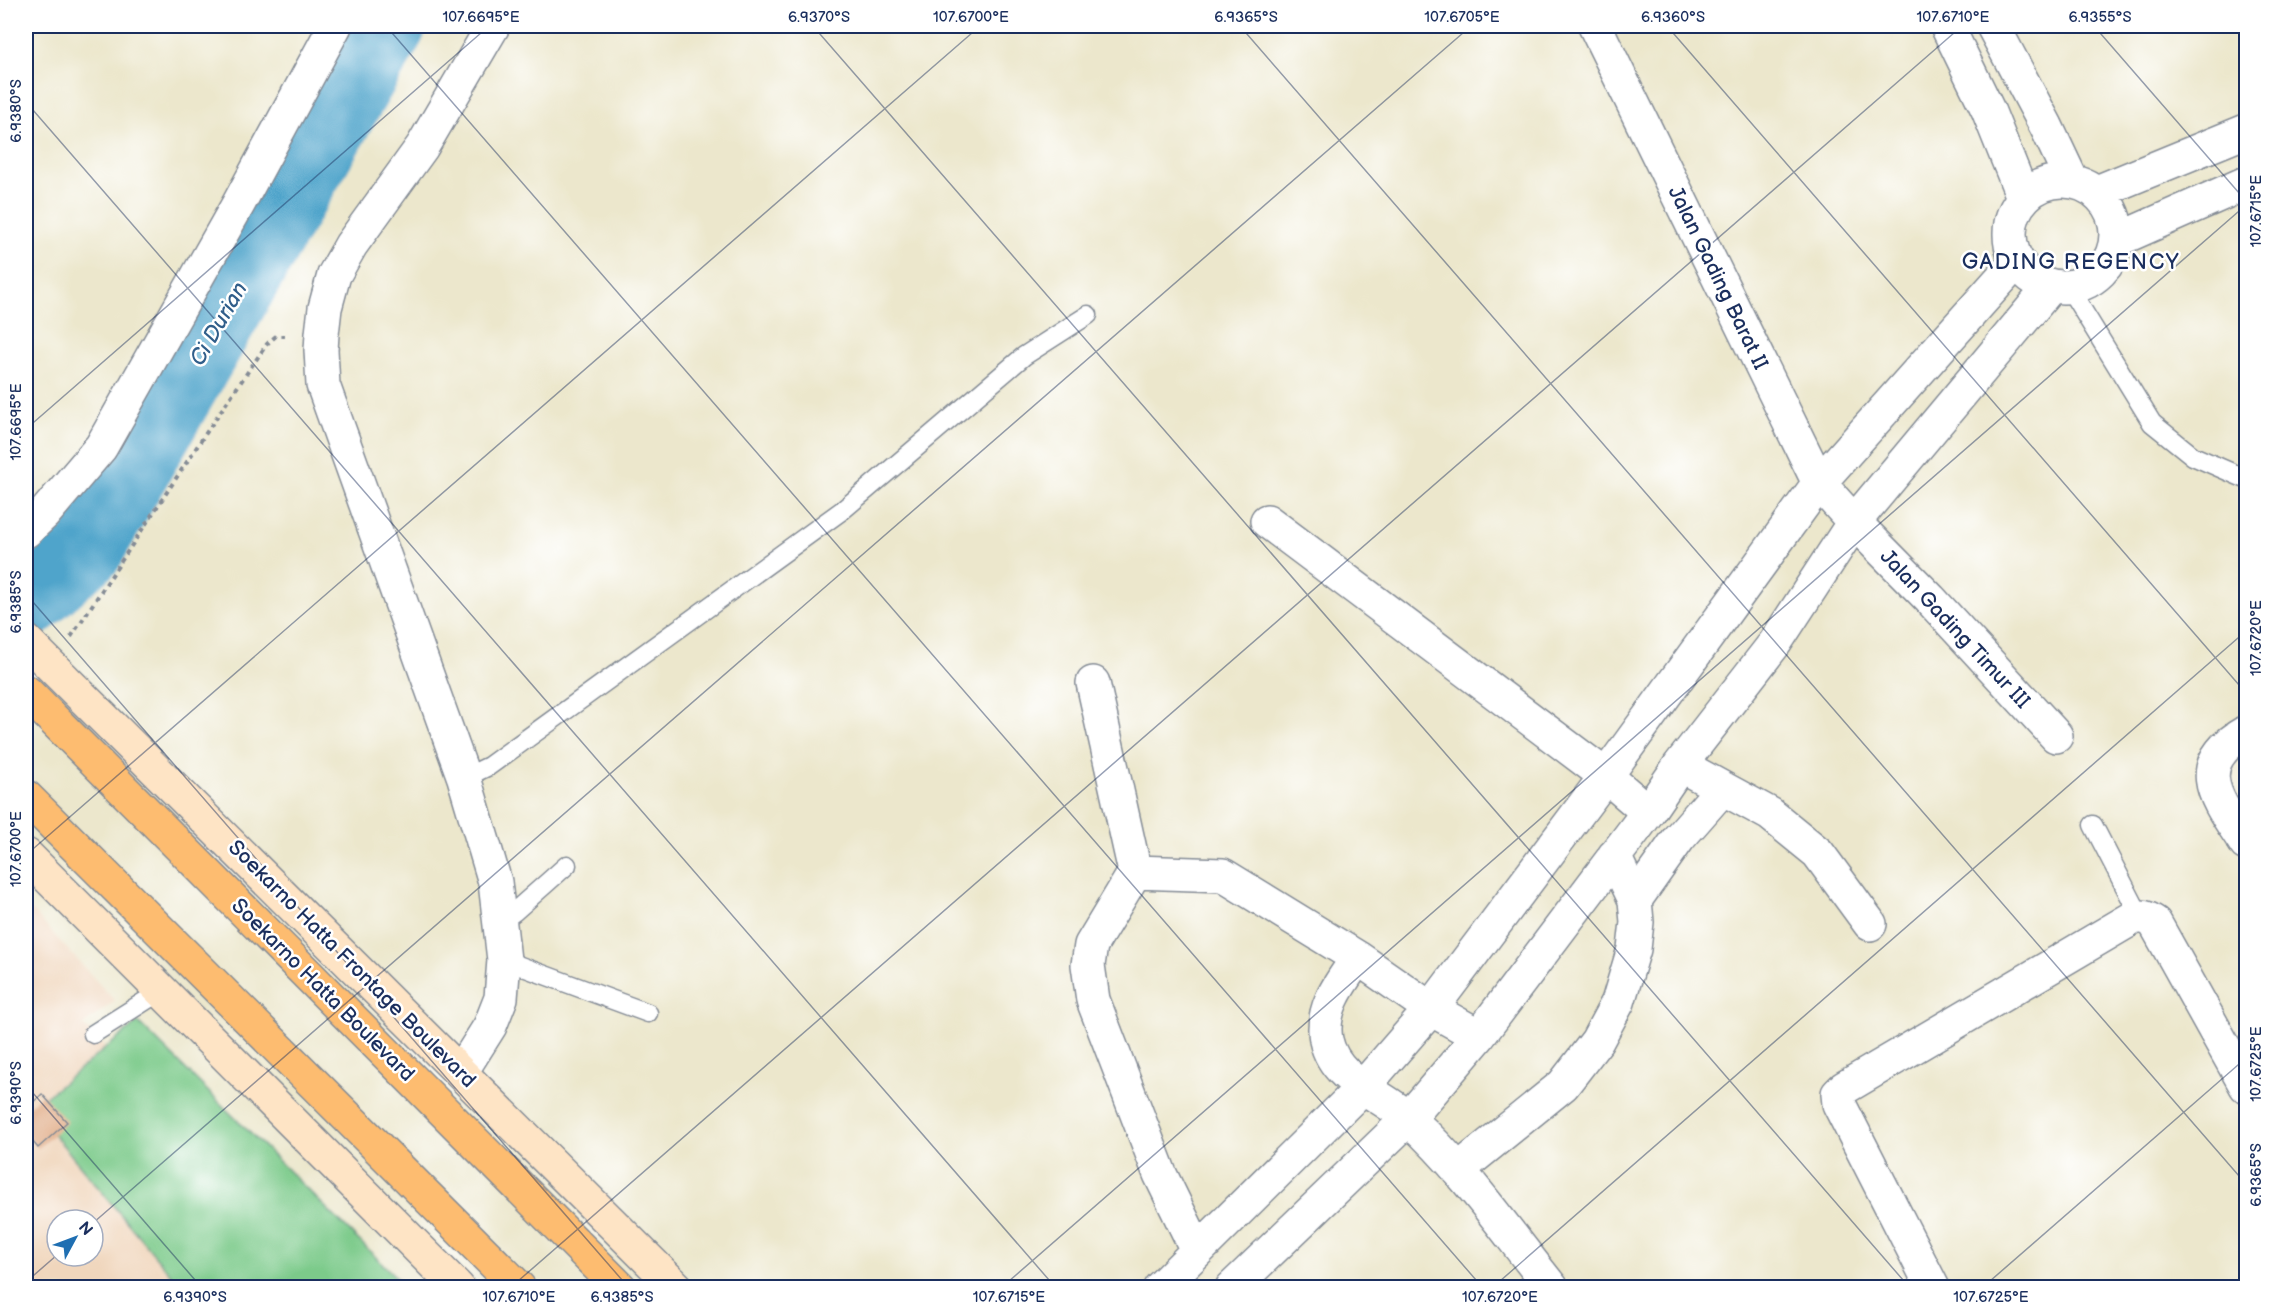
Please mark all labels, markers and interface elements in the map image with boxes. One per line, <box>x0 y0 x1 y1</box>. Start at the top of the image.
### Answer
text: 107.6695°E <box>442 8 520 27</box>
text: 6.9370°S <box>788 8 850 27</box>
text: 107.6700°E <box>933 8 1009 27</box>
text: 6.9365°S <box>1214 8 1278 27</box>
text: 107.6705°E <box>1424 8 1500 27</box>
text: 6.9360°S <box>1641 8 1705 27</box>
text: 107.6710°E <box>1917 8 1990 27</box>
text: 6.9355°S <box>2069 8 2131 27</box>
text: 6.9380°S <box>7 79 26 143</box>
text: 107.6715°E <box>2247 175 2266 247</box>
street label: Jalan Gading Barat II <box>1663 182 1773 374</box>
district label: GADING REGENCY <box>1962 249 2180 276</box>
water label: Ci Durian <box>184 277 254 371</box>
text: 107.6695°E <box>7 383 26 461</box>
street label: Jalan Gading Timur III <box>1875 544 2035 714</box>
text: 6.9385°S <box>7 570 26 634</box>
text: 107.6720°E <box>2247 600 2266 676</box>
text: 107.6700°E <box>7 811 26 887</box>
street label: Soekarno Hatta Frontage Boulevard <box>223 835 481 1093</box>
street label: Soekarno Hatta Boulevard <box>226 893 420 1087</box>
text: 107.6725°E <box>2247 1026 2266 1102</box>
text: 6.9390°S <box>7 1061 26 1125</box>
text: 6.9365°S <box>2247 1143 2266 1207</box>
north arrow <box>45 1208 105 1268</box>
text: N <box>74 1218 96 1240</box>
text: 6.9390°S <box>163 1288 227 1307</box>
text: 107.6710°E <box>483 1288 556 1307</box>
text: 6.9385°S <box>590 1288 654 1307</box>
text: 107.6715°E <box>973 1288 1045 1307</box>
text: 107.6720°E <box>1462 1288 1538 1307</box>
text: 107.6725°E <box>1953 1288 2029 1307</box>

